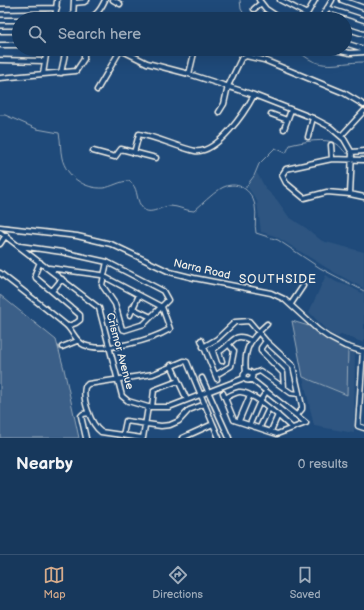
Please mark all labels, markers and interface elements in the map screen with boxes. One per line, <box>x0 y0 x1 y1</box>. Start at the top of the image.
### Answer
search box <box>12 12 352 56</box>
icon: search <box>26 23 48 45</box>
text: Search here <box>58 25 141 44</box>
street label: Narra Road <box>172 256 232 282</box>
district label: SOUTHSIDE <box>239 272 317 287</box>
street label: Crismor Avenue <box>103 311 137 391</box>
text: Nearby <box>16 454 73 474</box>
text: 0 results <box>298 456 348 472</box>
tab: Map <box>43 564 66 601</box>
tab: Directions <box>152 564 203 601</box>
tab: Saved <box>290 564 321 601</box>

